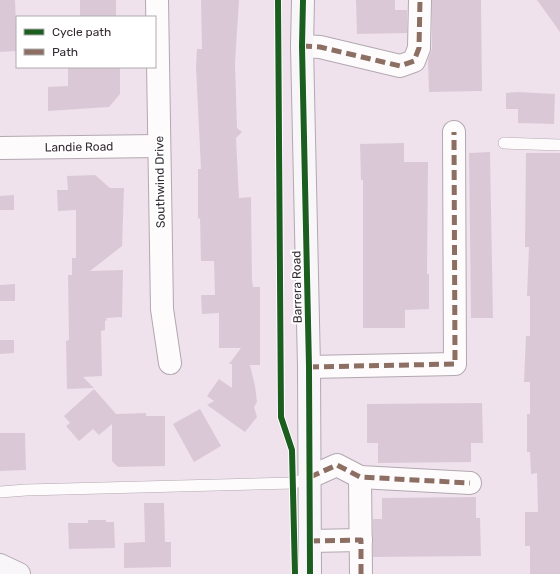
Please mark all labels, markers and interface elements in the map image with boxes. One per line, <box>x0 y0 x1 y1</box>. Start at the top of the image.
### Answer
legend <box>16 16 156 68</box>
text: Cycle path <box>52 25 111 39</box>
text: Path <box>52 45 78 59</box>
street label: Southwind Drive <box>152 135 168 228</box>
street label: Landie Road <box>44 139 114 155</box>
street label: Barrera Road <box>289 250 305 324</box>

